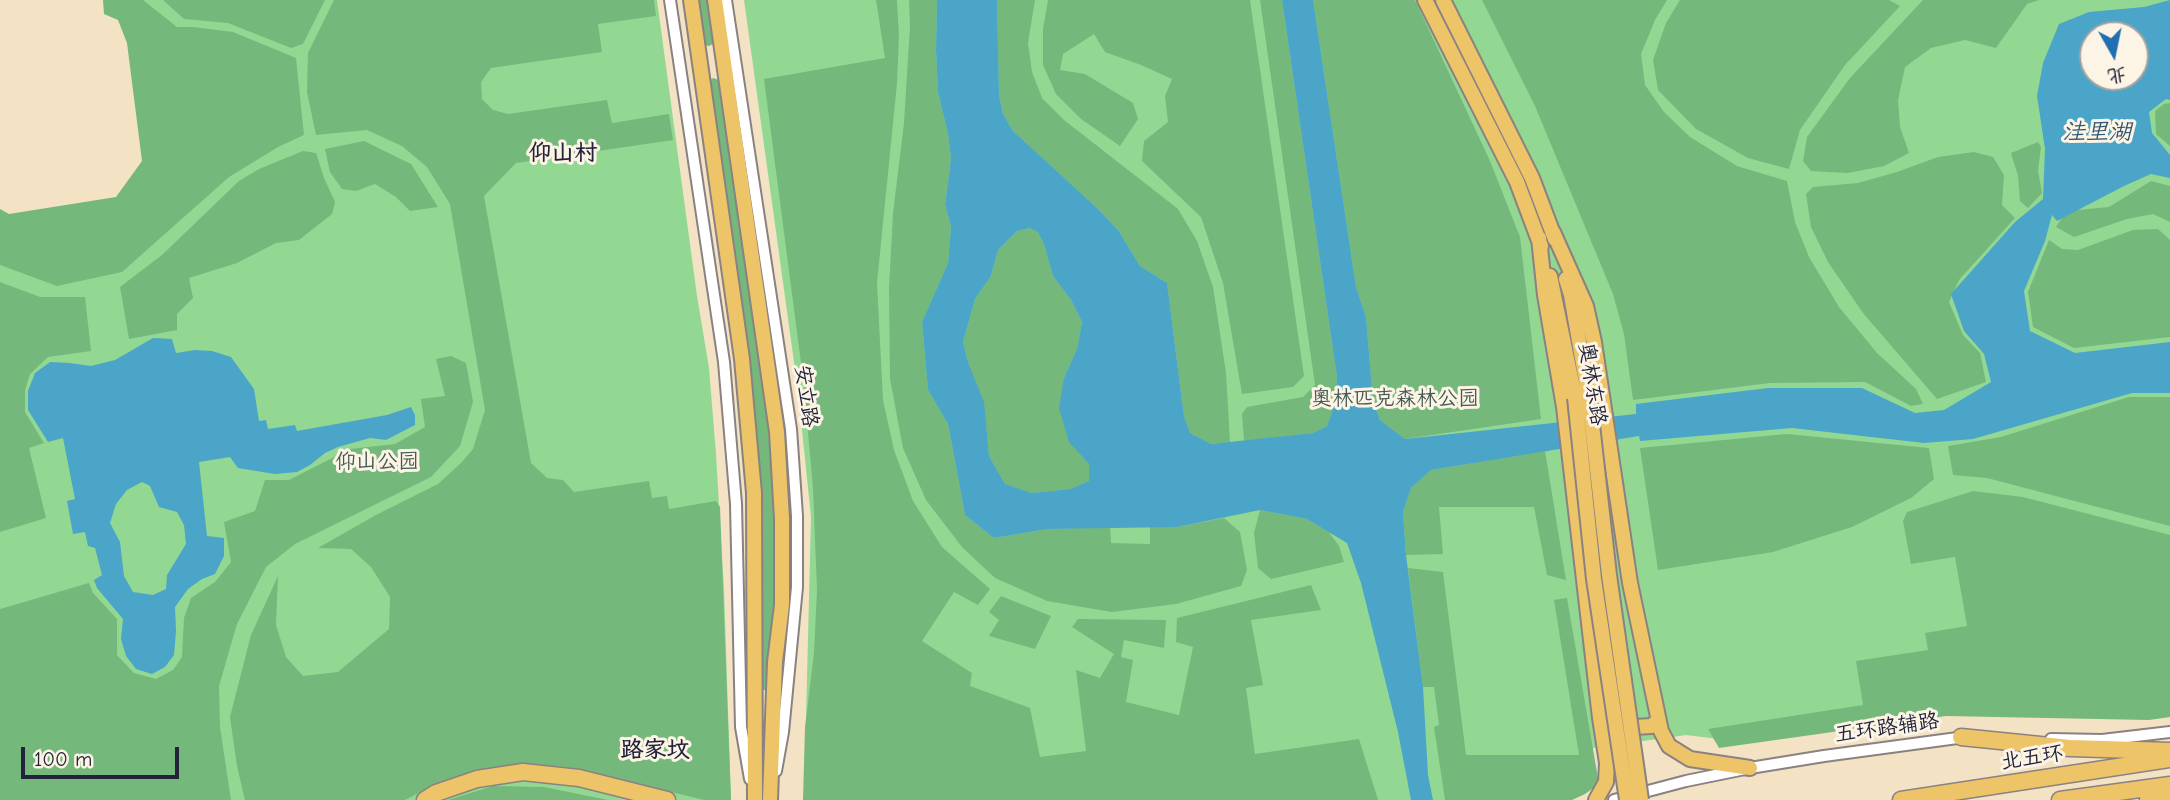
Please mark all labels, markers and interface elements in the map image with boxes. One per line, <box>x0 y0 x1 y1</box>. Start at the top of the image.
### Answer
north arrow <box>2079 21 2149 91</box>
text: 北 <box>2106 62 2128 87</box>
water label: 洼里湖 <box>2063 118 2131 146</box>
district label: 仰山村 <box>529 139 597 167</box>
street label: 奥林东路 <box>1573 341 1611 427</box>
street label: 安立路 <box>789 363 823 429</box>
park label: 奥林匹克森林公园 <box>1311 386 1479 412</box>
park label: 仰山公园 <box>335 449 419 475</box>
street label: 五环路辅路 <box>1833 708 1941 748</box>
scale bar <box>24 734 182 778</box>
district label: 路家坟 <box>621 736 689 764</box>
street label: 北五环 <box>1999 741 2065 775</box>
text: 100 m <box>34 747 92 771</box>

